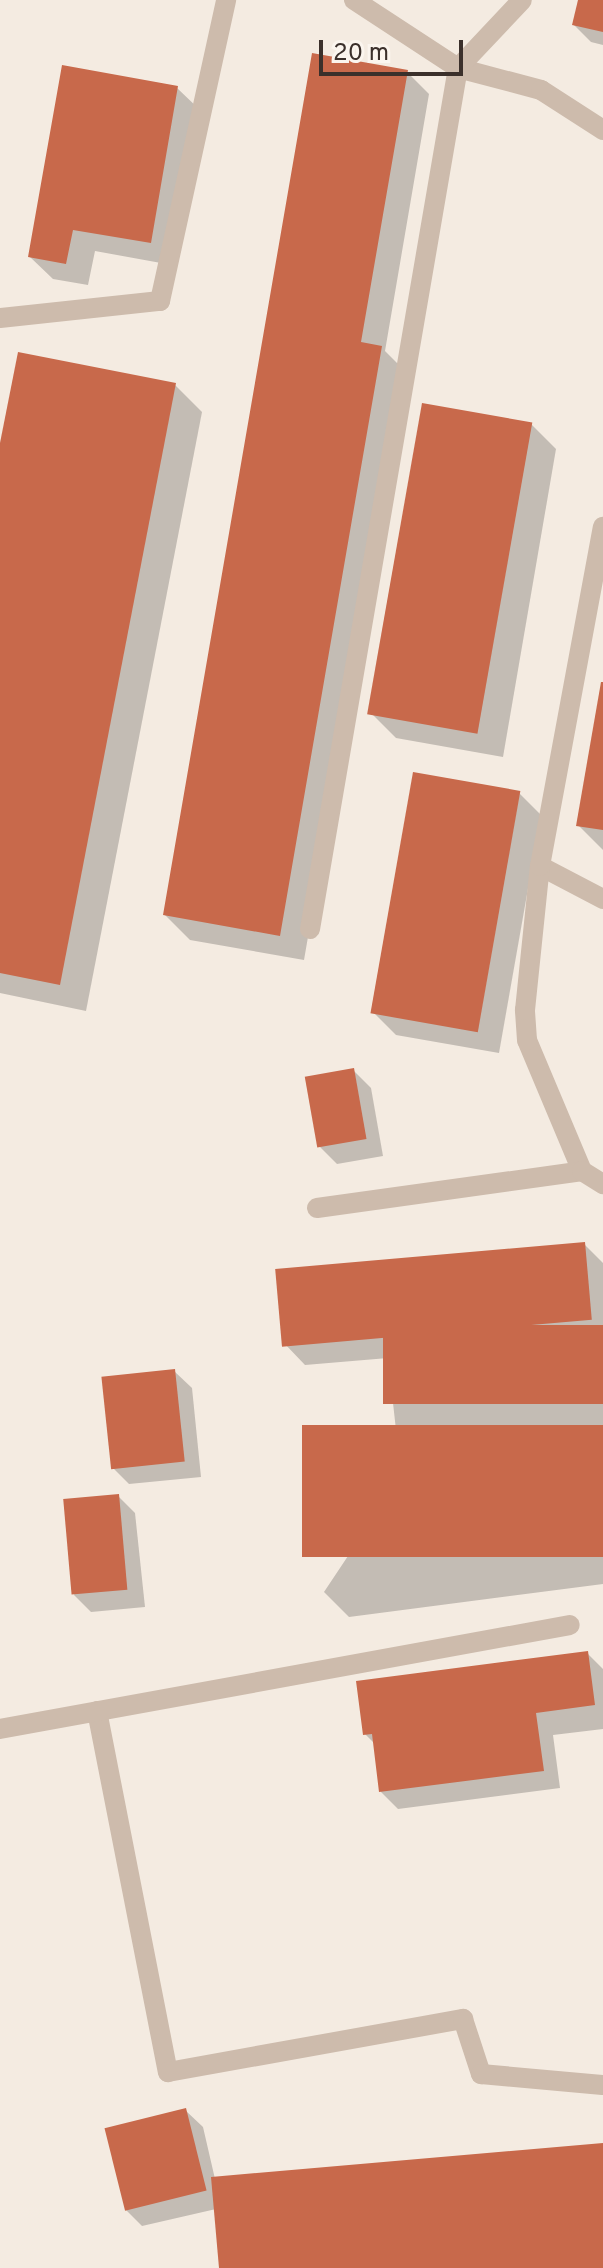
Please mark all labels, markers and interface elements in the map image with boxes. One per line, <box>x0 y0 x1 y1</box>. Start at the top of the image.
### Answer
scale bar <box>323 24 467 74</box>
text: 20 m <box>333 39 389 69</box>

